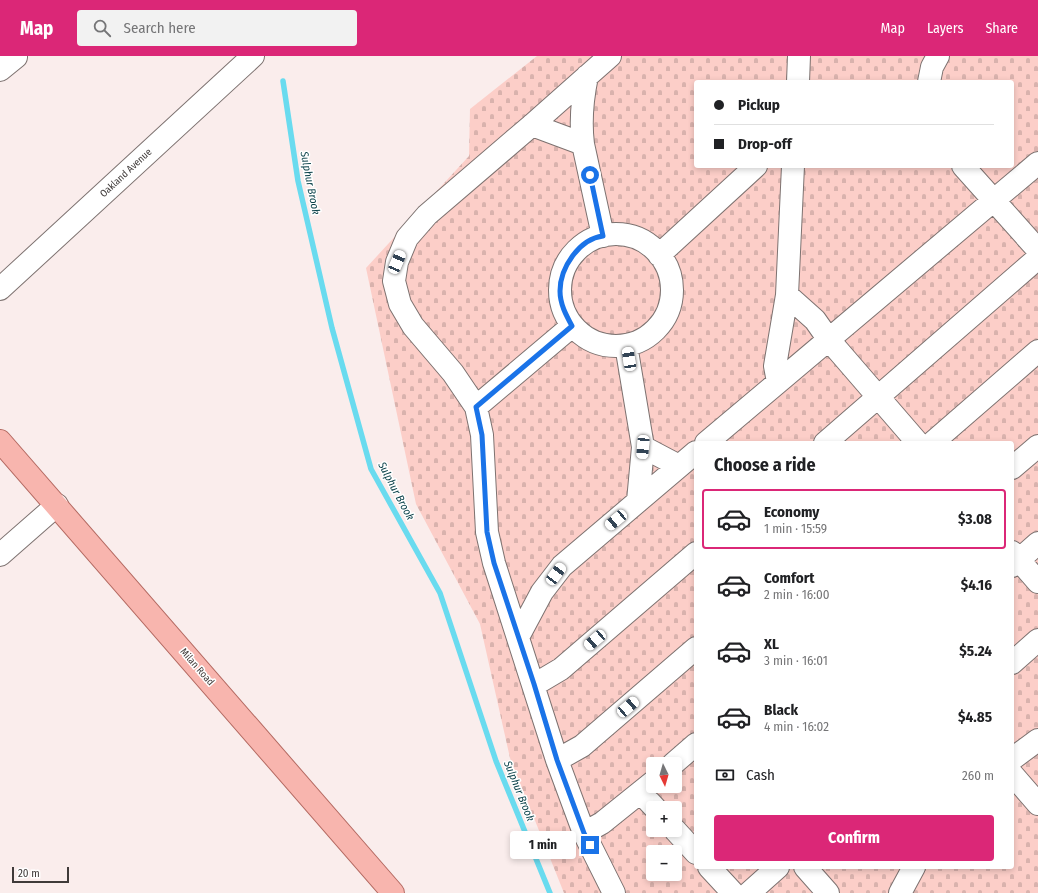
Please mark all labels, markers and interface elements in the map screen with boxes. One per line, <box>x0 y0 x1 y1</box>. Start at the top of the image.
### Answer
search box <box>77 10 357 46</box>
text: Map <box>20 17 53 40</box>
icon: search <box>91 17 113 39</box>
text: Search here <box>123 19 196 37</box>
text: Map <box>881 20 905 37</box>
text: Layers <box>927 20 963 37</box>
text: Share <box>985 20 1018 37</box>
text: Pickup <box>738 96 780 114</box>
text: Drop-off <box>738 135 792 153</box>
street label: Oakland Avenue <box>98 146 154 200</box>
water label: Sulphur Brook <box>297 149 323 216</box>
route start <box>581 166 599 184</box>
car <box>387 249 407 275</box>
car <box>621 346 637 372</box>
car <box>636 435 650 459</box>
text: Choose a ride <box>714 454 816 476</box>
water label: Sulphur Brook <box>375 459 417 523</box>
icon: car <box>716 501 752 537</box>
text: Economy <box>764 503 819 521</box>
car <box>603 508 629 532</box>
text: $3.08 <box>958 510 992 528</box>
text: 1 min · 15:59 <box>764 521 827 536</box>
car <box>544 561 568 587</box>
icon: car <box>716 567 752 603</box>
text: Comfort <box>764 569 815 587</box>
text: $4.16 <box>961 576 992 594</box>
text: 2 min · 16:00 <box>764 587 830 602</box>
car <box>582 628 608 652</box>
icon: car <box>716 633 752 669</box>
text: XL <box>764 635 779 653</box>
text: $5.24 <box>959 642 992 660</box>
street label: Milan Road <box>178 646 216 688</box>
text: 3 min · 16:01 <box>764 653 828 668</box>
car <box>615 695 641 719</box>
icon: car <box>716 699 752 735</box>
text: Black <box>764 701 798 719</box>
text: $4.85 <box>958 708 992 726</box>
text: 4 min · 16:02 <box>764 719 829 734</box>
north arrow <box>646 757 682 793</box>
map controls <box>646 757 682 881</box>
water label: Sulphur Brook <box>501 758 537 824</box>
icon: cash <box>714 764 736 786</box>
text: Cash <box>746 766 775 784</box>
text: 260 m <box>962 768 994 783</box>
button: + <box>646 801 682 837</box>
button: Confirm <box>714 815 994 861</box>
callout: 1 min <box>510 831 576 859</box>
route end <box>581 836 599 854</box>
text: 1 min <box>529 837 557 852</box>
button: − <box>646 845 682 881</box>
scale bar <box>12 865 69 884</box>
text: 20 m <box>18 867 40 880</box>

